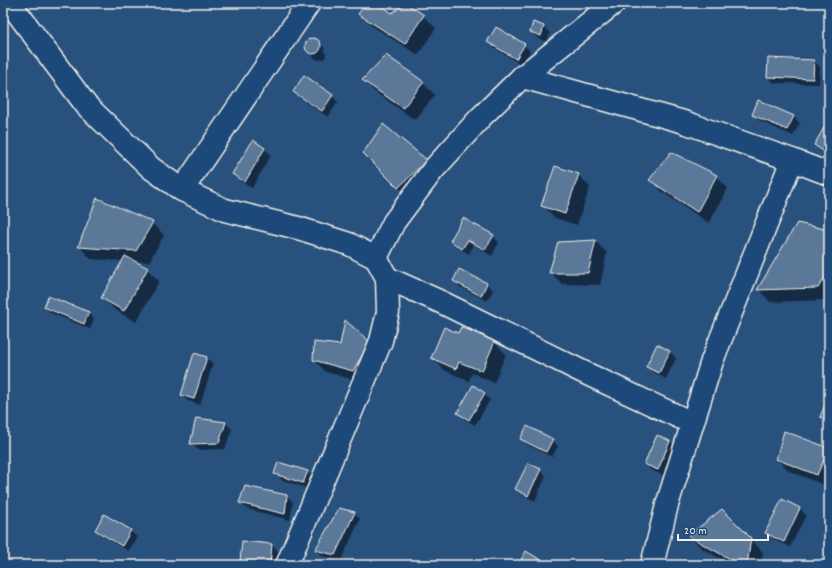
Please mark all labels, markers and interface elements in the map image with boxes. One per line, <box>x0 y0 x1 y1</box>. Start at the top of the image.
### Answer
scale bar <box>678 516 768 542</box>
text: 20 m <box>684 523 707 540</box>

